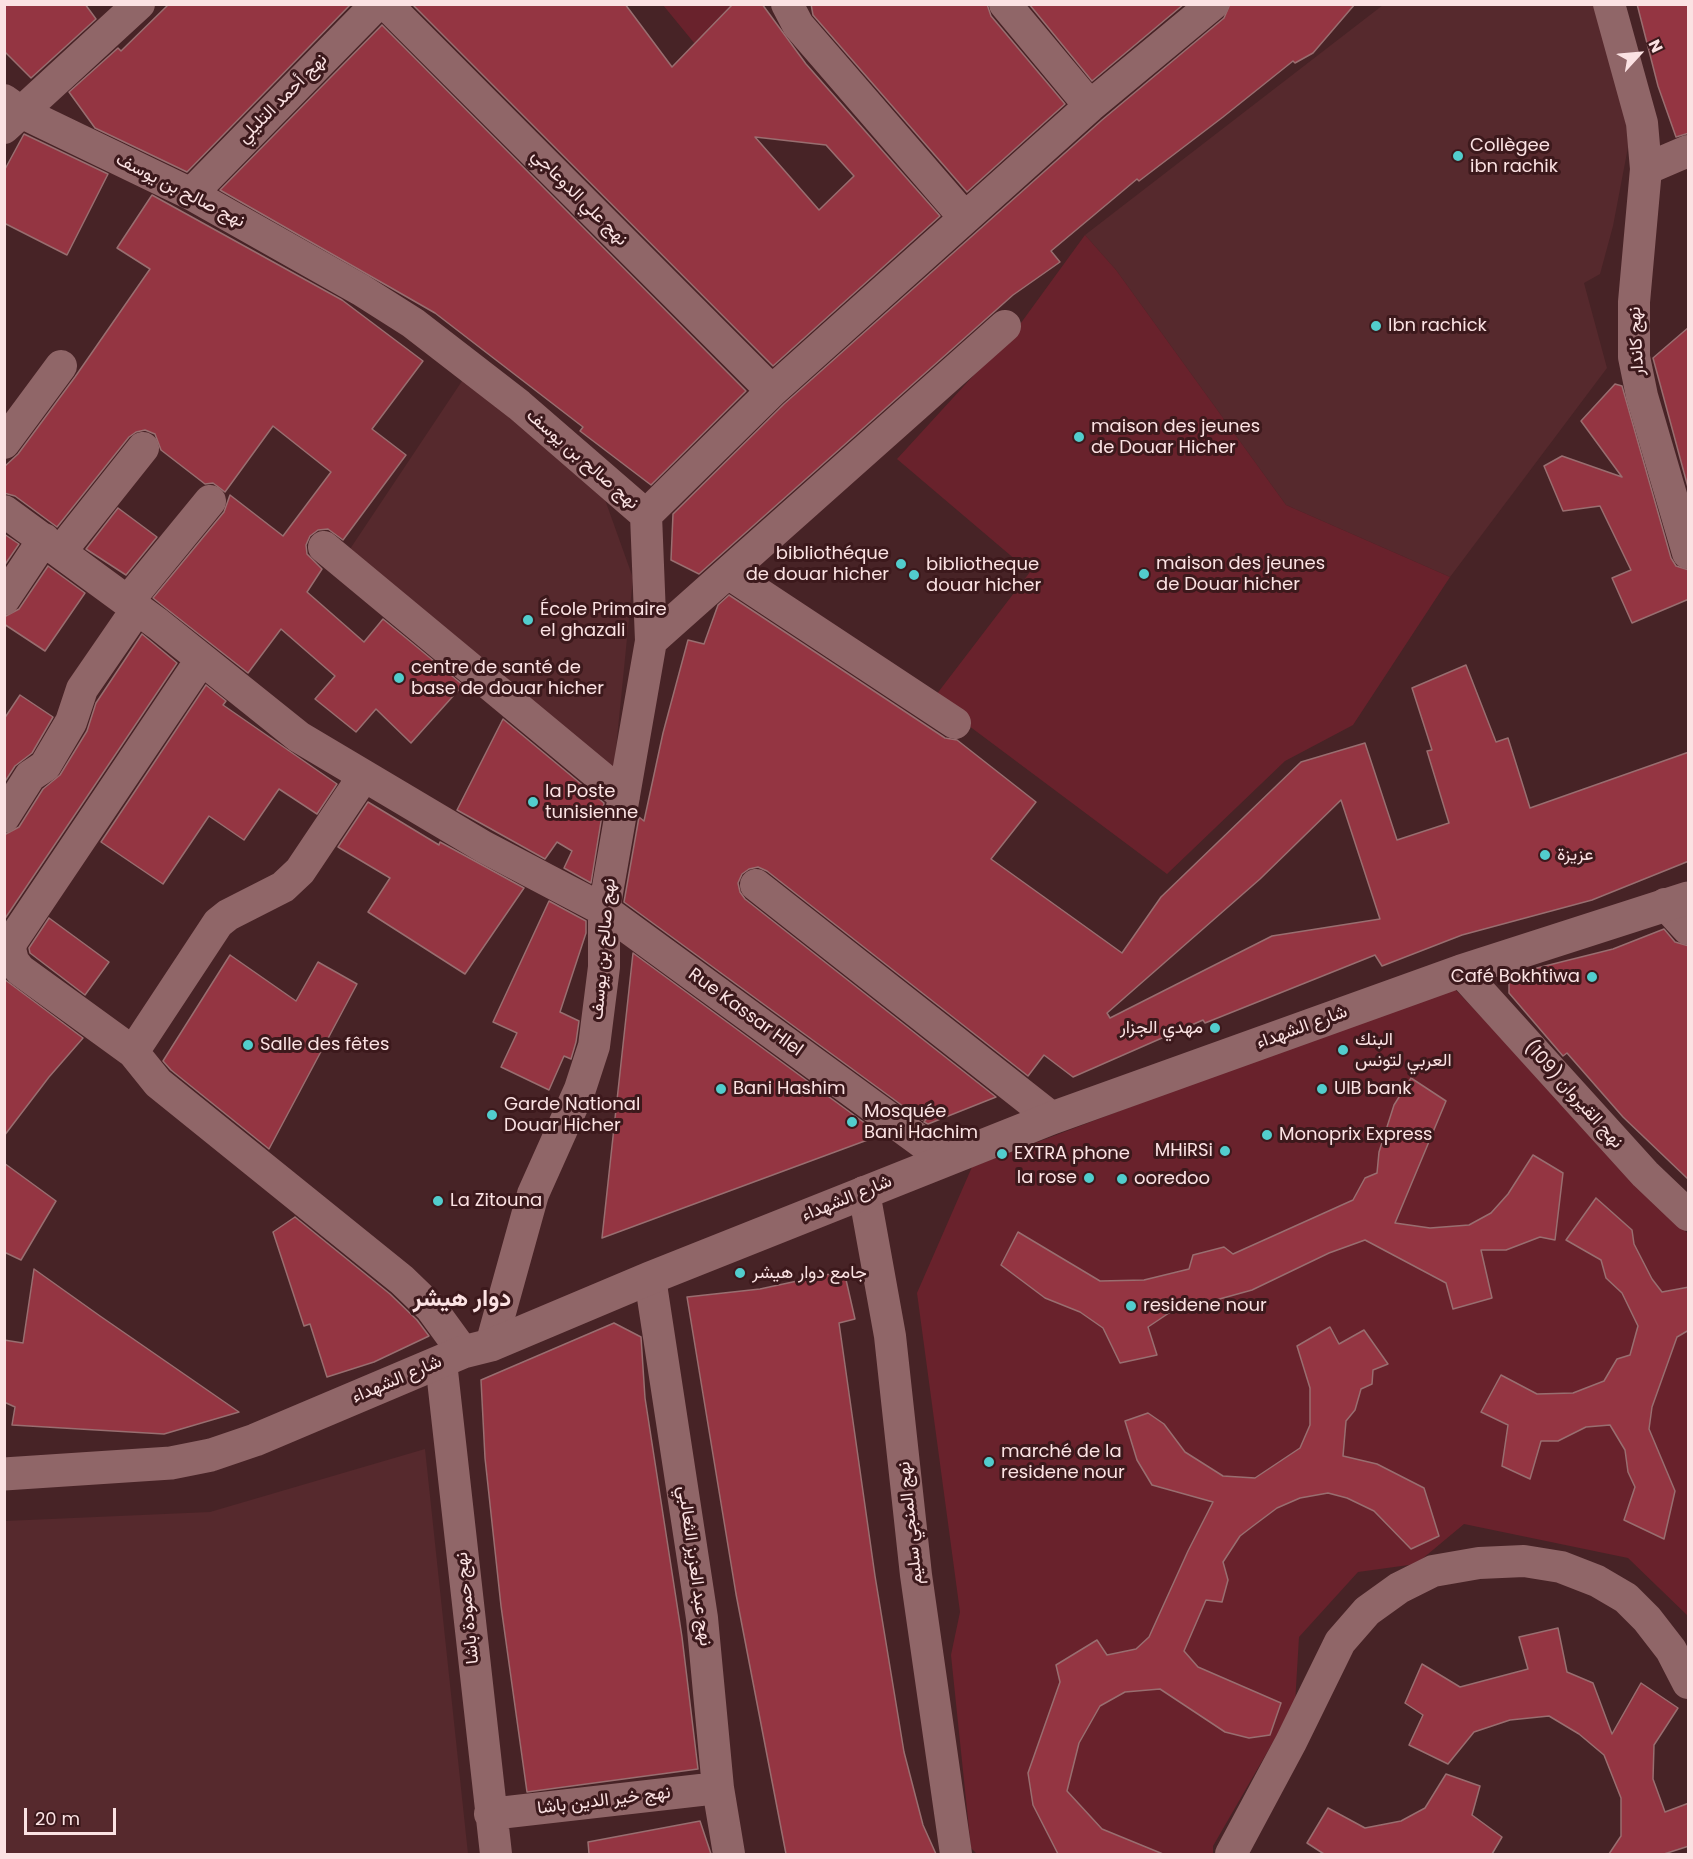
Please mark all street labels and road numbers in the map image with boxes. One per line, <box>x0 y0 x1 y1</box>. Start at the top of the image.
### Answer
street label: نهج أحمد التليلي <box>234 50 332 148</box>
street label: نهج علي الدوعاجي <box>526 145 632 251</box>
street label: نهج صالح بن يوسف <box>112 149 248 233</box>
street label: نهج كاندار <box>1624 306 1650 376</box>
street label: نهج صالح بن يوسف <box>521 405 643 515</box>
street label: نهج صالح بن يوسف <box>587 877 621 1021</box>
street label: Rue Kassar Hlel <box>684 964 806 1062</box>
street label: شارع الشهداء <box>1253 1002 1351 1054</box>
street label: نهج القيروان (109) <box>1519 1037 1627 1153</box>
street label: شارع الشهداء <box>799 1171 895 1227</box>
street label: شارع الشهداء <box>349 1351 445 1409</box>
street label: نهج المنجي سليم <box>894 1460 928 1586</box>
street label: نهج عبد العزيز الثعالبي <box>672 1485 716 1647</box>
street label: نهج حمودة باشا <box>451 1551 485 1665</box>
street label: نهج خير الدين باشا <box>536 1782 672 1820</box>

